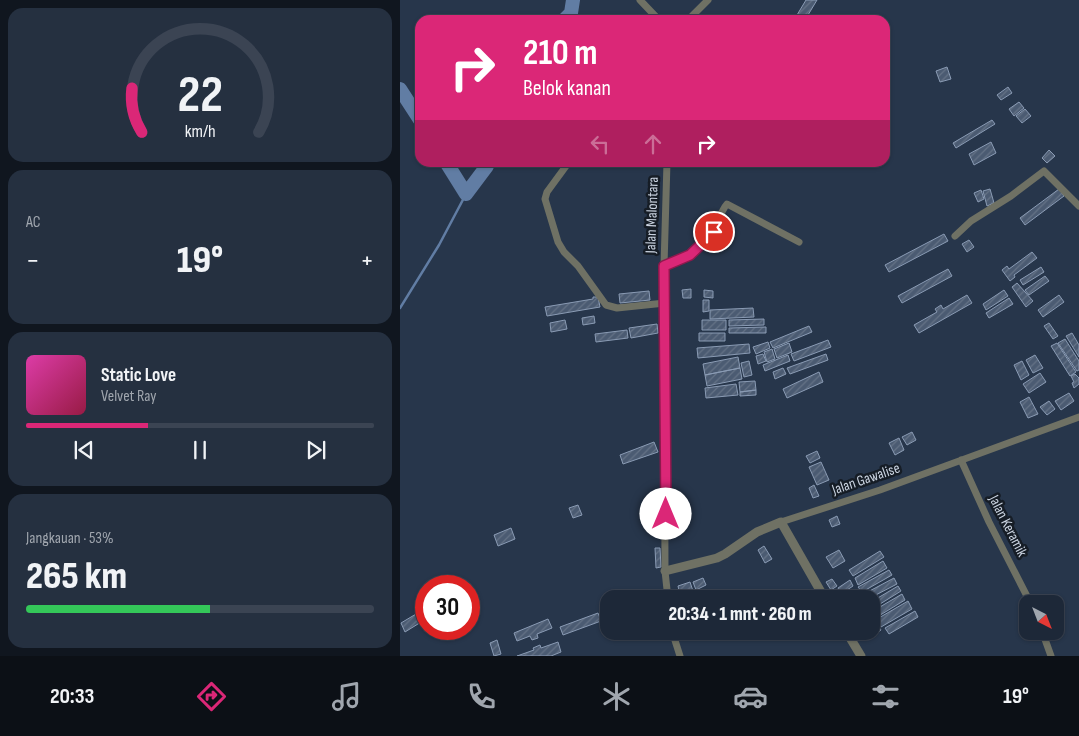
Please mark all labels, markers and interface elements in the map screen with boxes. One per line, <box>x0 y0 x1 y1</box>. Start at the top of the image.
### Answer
text: 210 m <box>523 32 597 75</box>
icon: right <box>440 35 505 100</box>
text: 22 <box>177 64 223 127</box>
text: Belok kanan <box>523 75 611 102</box>
text: km/h <box>185 121 215 142</box>
icon: left <box>586 130 614 158</box>
icon: ahead <box>639 130 667 158</box>
icon: right <box>692 130 720 158</box>
street label: Jalan Malontara <box>641 176 663 255</box>
pin <box>693 211 735 253</box>
text: AC <box>26 213 40 232</box>
icon: arrive <box>700 218 728 246</box>
text: 19° <box>177 238 223 283</box>
text: − <box>26 244 40 277</box>
text: + <box>360 244 374 277</box>
text: Static Love <box>101 364 176 387</box>
text: Velvet Ray <box>101 387 156 406</box>
icon: previous <box>70 436 98 464</box>
icon: pause <box>186 436 214 464</box>
icon: next <box>302 436 330 464</box>
street label: Jalan Gawalise <box>829 459 902 500</box>
position arrow <box>639 487 691 539</box>
street label: Jalan Keramik <box>984 491 1032 560</box>
text: Jangkauan · 53% <box>26 529 114 548</box>
text: 265 km <box>26 554 127 599</box>
speed limit sign: 30 <box>415 575 480 640</box>
north arrow <box>1019 595 1064 640</box>
map controls <box>1019 595 1064 640</box>
text: 20:34 · 1 mnt · 260 m <box>668 603 812 626</box>
icon: directions <box>194 679 229 714</box>
icon: music <box>329 679 364 714</box>
icon: phone <box>464 679 499 714</box>
icon: climate <box>599 679 634 714</box>
icon: car <box>733 679 768 714</box>
icon: filters <box>868 679 903 714</box>
text: 20:33 <box>50 683 94 710</box>
text: 19° <box>1003 683 1029 710</box>

